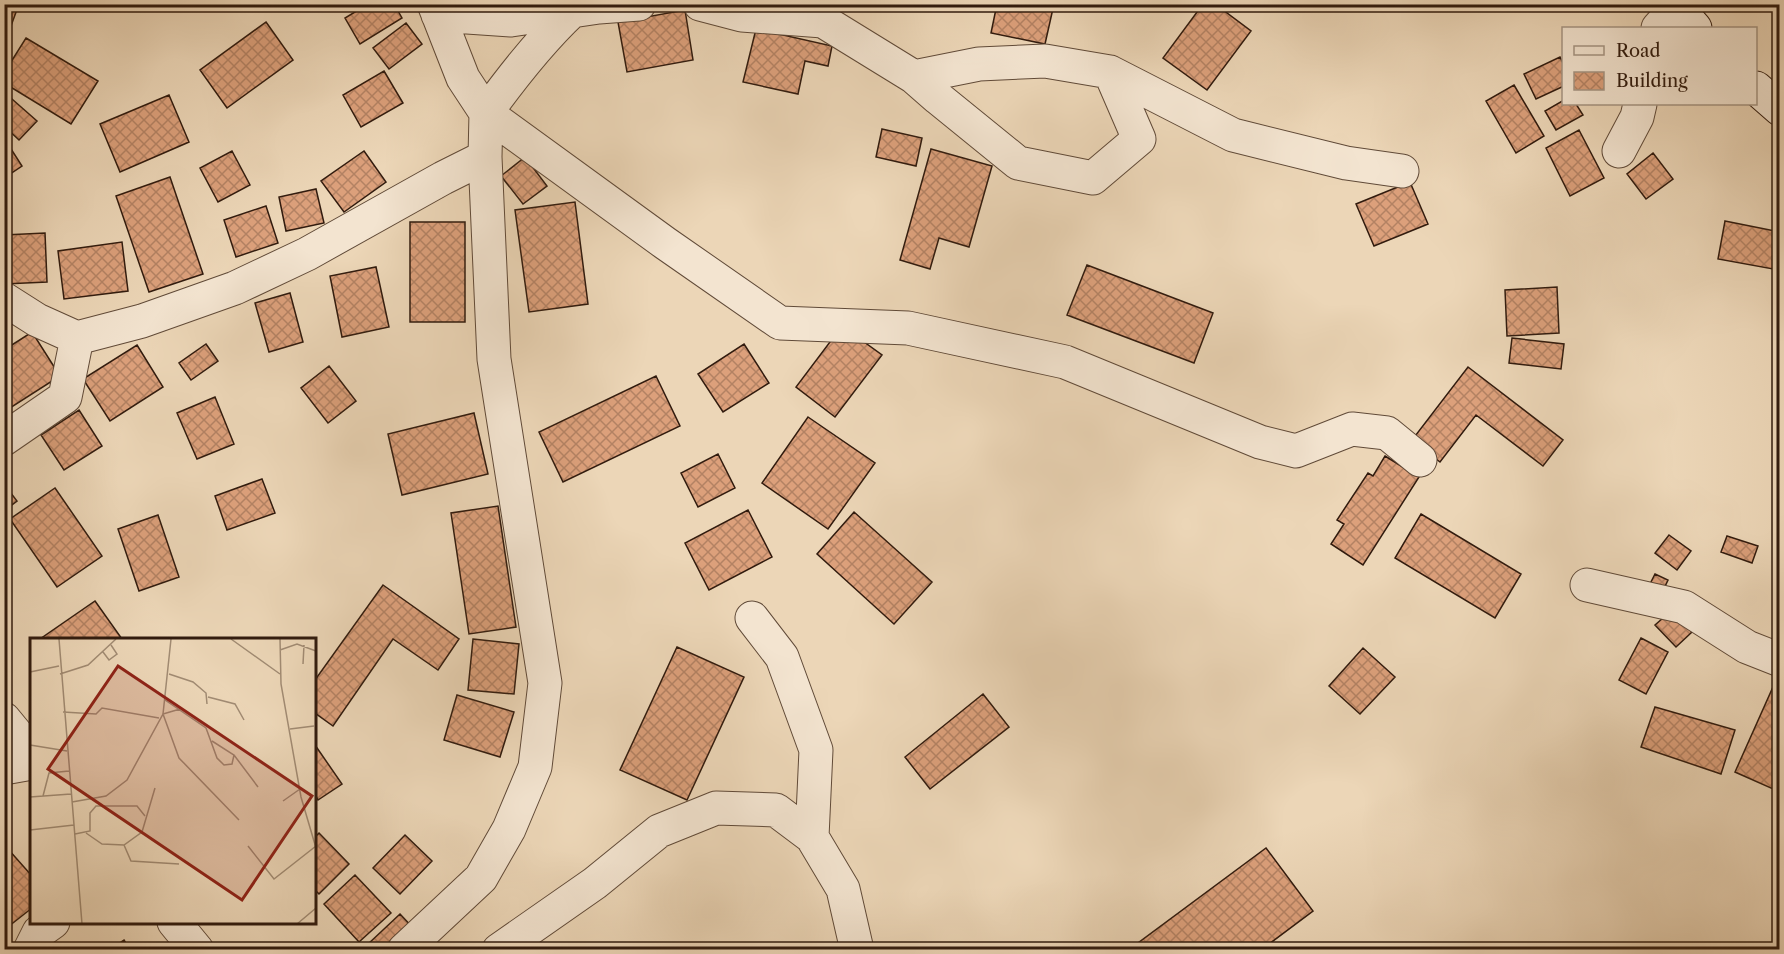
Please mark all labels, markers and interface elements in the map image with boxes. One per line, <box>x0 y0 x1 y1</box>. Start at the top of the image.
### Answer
legend <box>1562 27 1757 105</box>
text: Road <box>1616 40 1661 62</box>
text: Building <box>1616 70 1688 92</box>
inset map <box>30 638 316 924</box>

